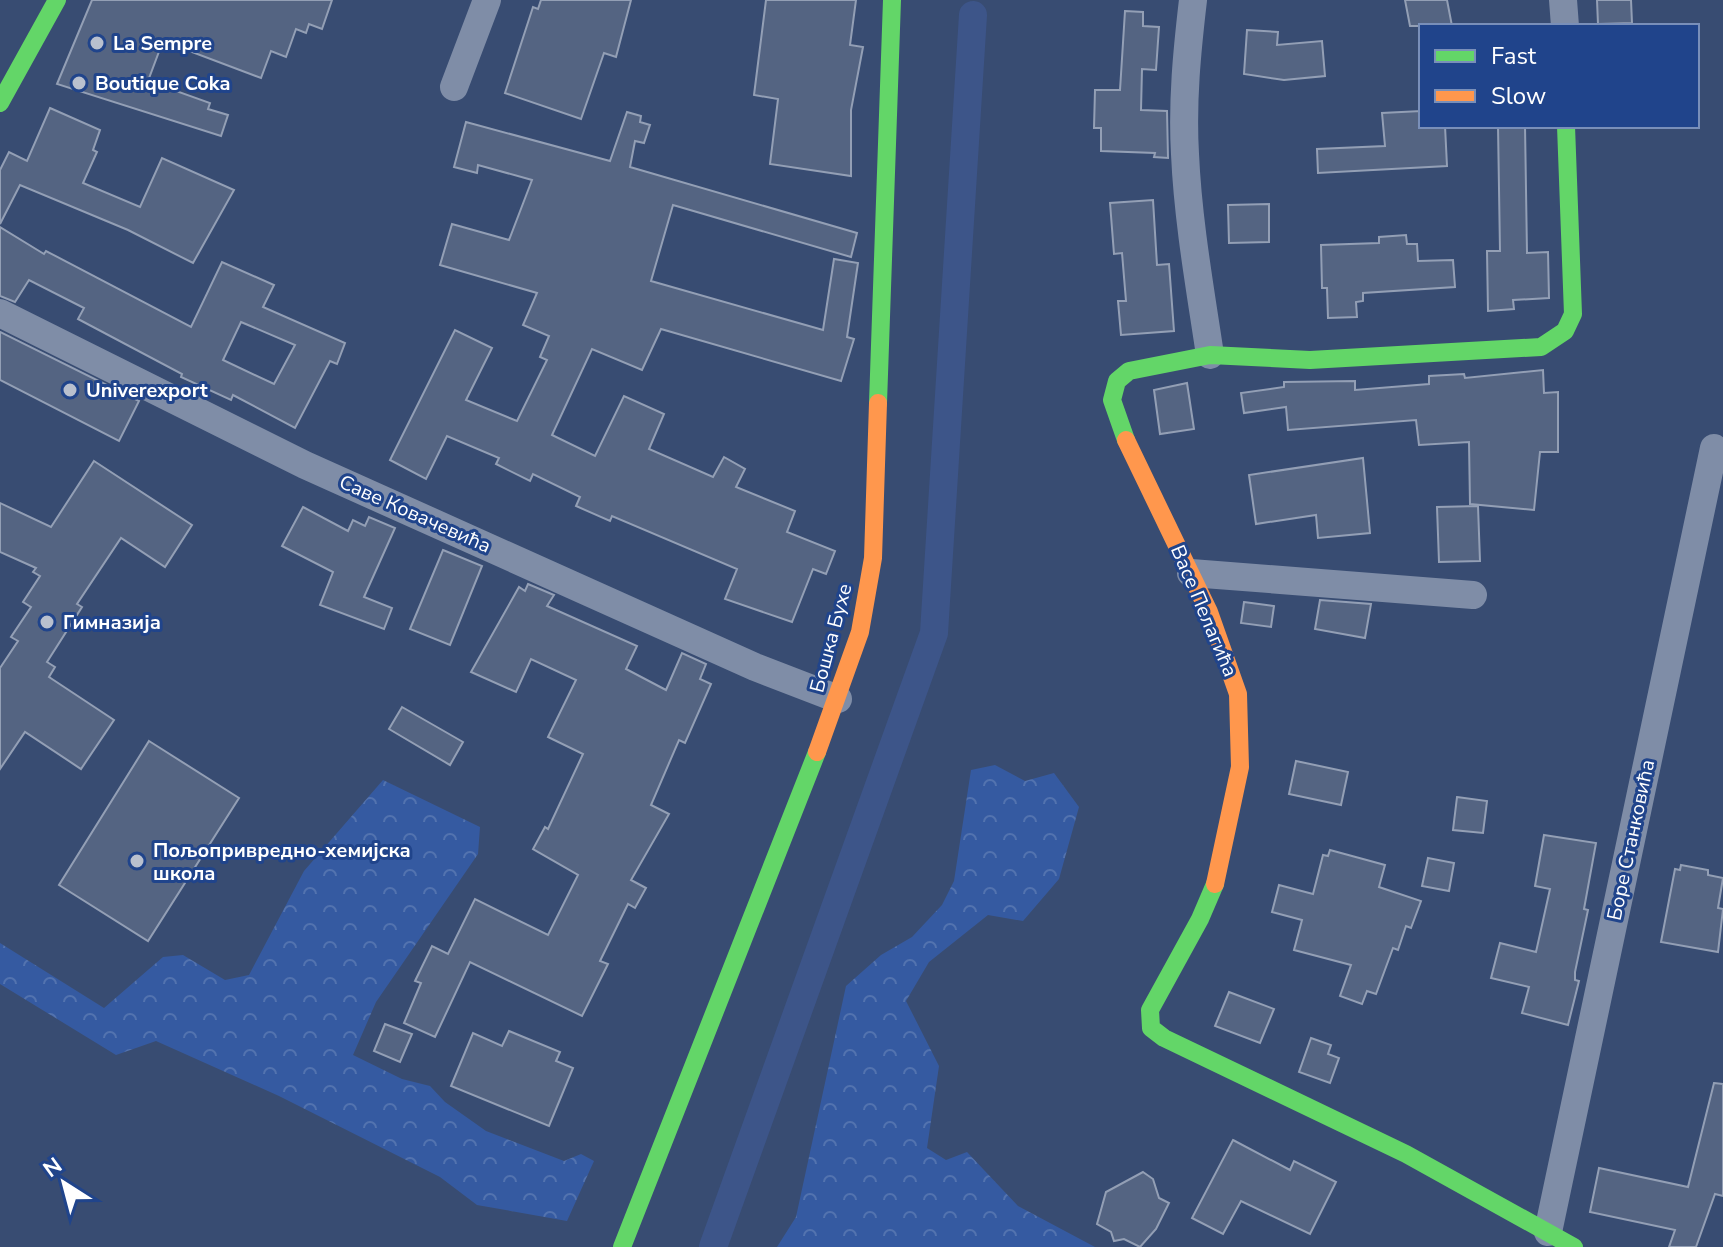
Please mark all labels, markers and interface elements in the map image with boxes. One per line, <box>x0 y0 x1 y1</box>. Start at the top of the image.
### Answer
legend <box>1419 24 1699 128</box>
place label: La Sempre <box>113 30 212 57</box>
marker: La Sempre <box>88 34 106 52</box>
text: Fast <box>1491 40 1537 72</box>
place label: Boutique Coka <box>95 70 230 97</box>
marker: Boutique Coka <box>70 74 88 92</box>
text: Slow <box>1491 80 1546 112</box>
place label: Univerexport <box>86 377 208 404</box>
marker: Univerexport <box>61 381 79 399</box>
street label: Саве Ковачевића <box>335 468 495 560</box>
street label: Васе Пелагића <box>1164 541 1244 681</box>
street label: Бошка Бухе <box>803 580 859 696</box>
place label: Гимназија <box>63 609 161 636</box>
marker: Гимназија <box>38 613 56 631</box>
street label: Боре Станковића <box>1601 757 1661 923</box>
place label: Пољопривредно-хемијска школа <box>153 837 411 887</box>
marker: Пољопривредно-хемијска школа <box>128 852 146 870</box>
north arrow <box>24 1143 104 1223</box>
text: N <box>37 1151 68 1185</box>

